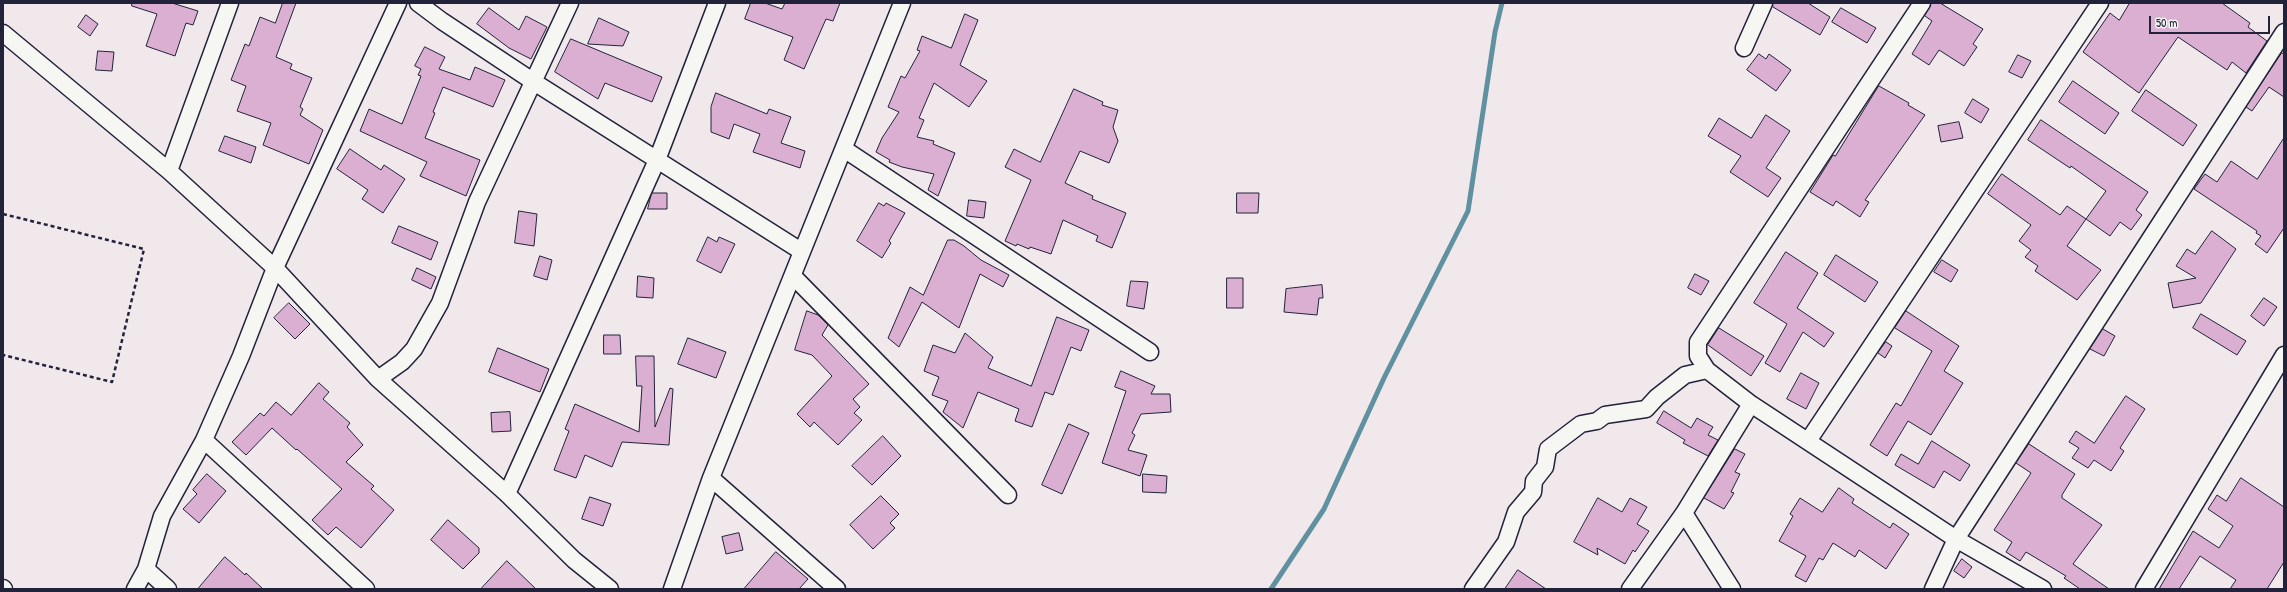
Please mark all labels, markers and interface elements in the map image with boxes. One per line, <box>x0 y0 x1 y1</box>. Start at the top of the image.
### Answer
scale bar <box>2151 8 2272 34</box>
text: 50 m <box>2156 14 2177 31</box>

